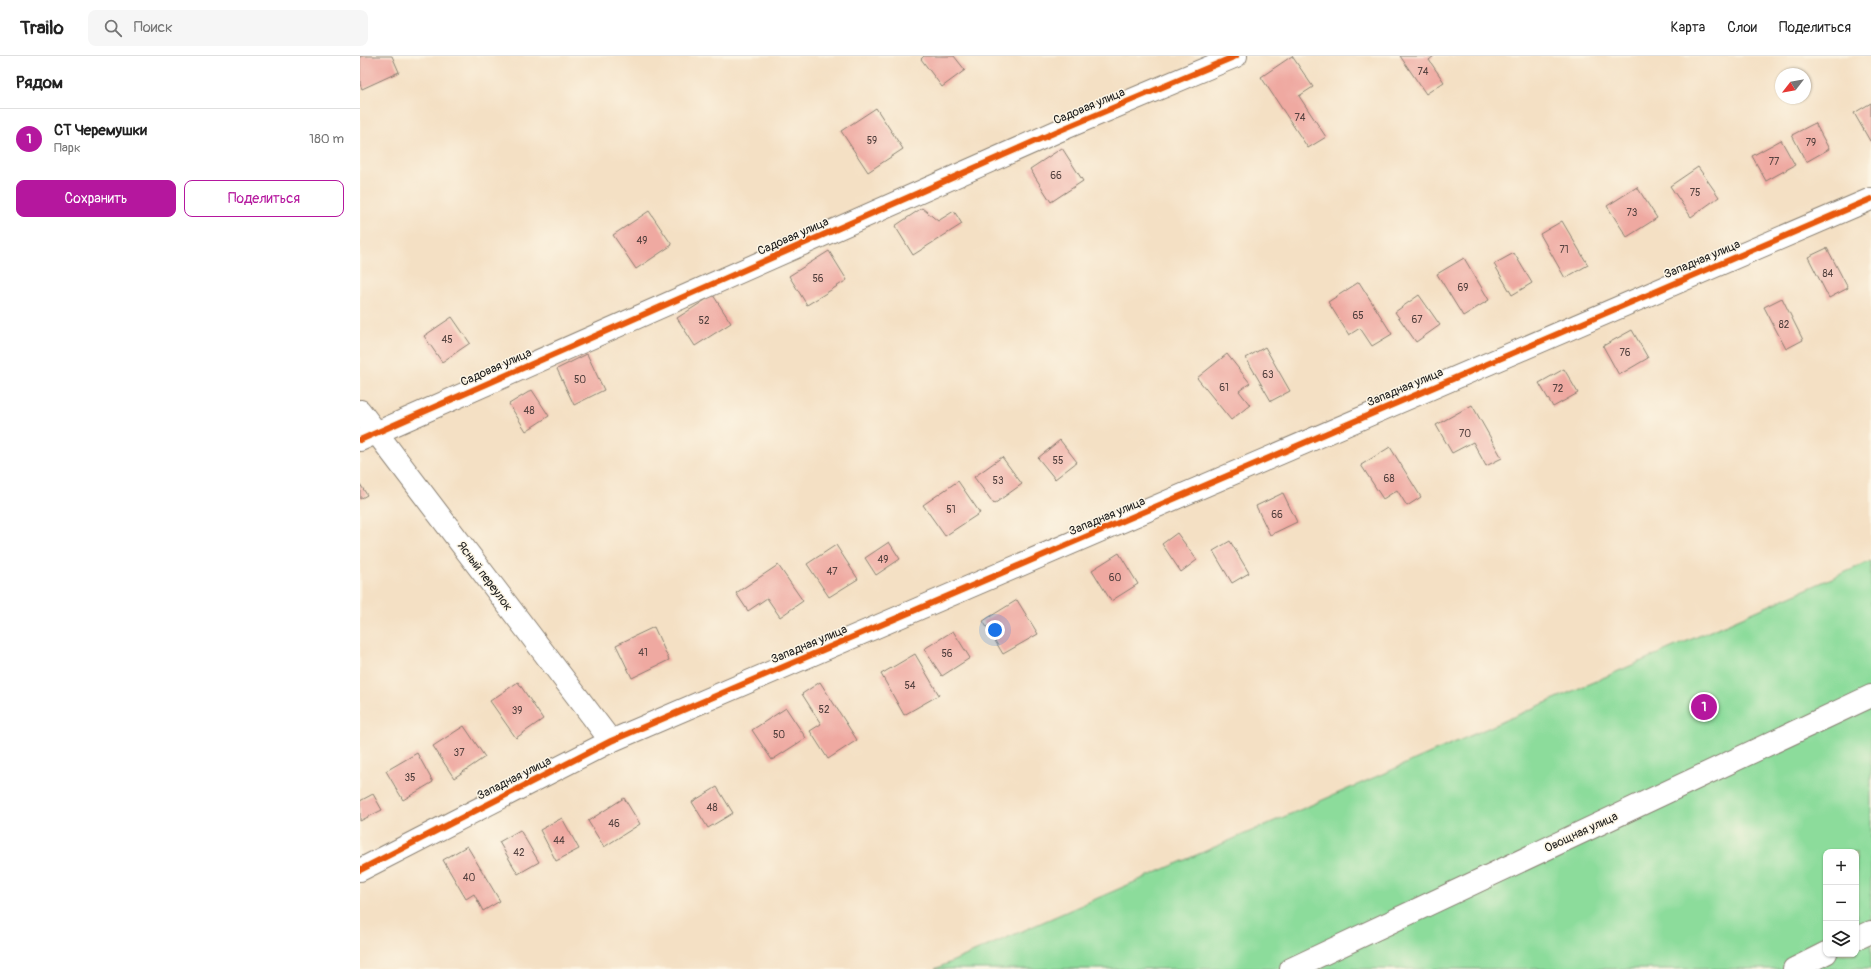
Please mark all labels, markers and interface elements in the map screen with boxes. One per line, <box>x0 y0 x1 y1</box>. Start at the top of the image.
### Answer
search box <box>88 10 368 46</box>
text: Trailo <box>20 16 64 40</box>
icon: search <box>102 17 124 39</box>
text: Поиск <box>134 18 173 37</box>
text: Карта <box>1671 19 1705 36</box>
text: Слои <box>1727 19 1757 36</box>
text: Поделиться <box>1779 19 1851 36</box>
house number: 74 <box>1417 66 1429 78</box>
north arrow <box>1775 68 1811 104</box>
text: Рядом <box>16 72 63 93</box>
street label: Садовая улица <box>1051 85 1128 128</box>
house number: 74 <box>1294 112 1306 124</box>
text: СТ Черемушки <box>54 121 147 140</box>
text: 1 <box>26 131 32 147</box>
text: 180 m <box>309 131 344 147</box>
house number: 59 <box>867 135 877 147</box>
house number: 79 <box>1806 137 1816 149</box>
text: Парк <box>54 140 81 156</box>
house number: 77 <box>1769 156 1780 168</box>
house number: 66 <box>1050 170 1062 182</box>
button: Сохранить <box>16 180 176 217</box>
button: Поделиться <box>184 180 344 217</box>
house number: 75 <box>1690 187 1700 199</box>
house number: 73 <box>1627 207 1638 219</box>
street label: Садовая улица <box>755 214 831 259</box>
house number: 49 <box>637 235 647 247</box>
street label: Западная улица <box>1662 237 1743 282</box>
house number: 71 <box>1559 244 1569 256</box>
house number: 84 <box>1823 268 1834 280</box>
house number: 56 <box>812 273 824 285</box>
house number: 69 <box>1458 282 1468 294</box>
house number: 65 <box>1352 310 1364 322</box>
house number: 67 <box>1411 314 1423 326</box>
house number: 52 <box>698 315 710 327</box>
house number: 82 <box>1779 319 1790 331</box>
house number: 45 <box>441 334 453 346</box>
street label: Садовая улица <box>458 345 534 390</box>
house number: 76 <box>1619 347 1631 359</box>
street label: Западная улица <box>1365 365 1446 410</box>
house number: 63 <box>1262 369 1274 381</box>
house number: 50 <box>574 374 586 386</box>
house number: 61 <box>1219 382 1229 394</box>
house number: 72 <box>1553 383 1564 395</box>
house number: 48 <box>524 405 534 417</box>
house number: 70 <box>1459 428 1471 440</box>
house number: 55 <box>1053 455 1063 467</box>
house number: 68 <box>1384 473 1394 485</box>
house number: 53 <box>993 475 1004 487</box>
street label: Западная улица <box>1067 494 1148 539</box>
house number: 51 <box>946 504 956 516</box>
house number: 66 <box>1271 509 1283 521</box>
street label: Ясный переулок <box>454 539 516 614</box>
house number: 49 <box>878 554 888 566</box>
house number: 47 <box>826 566 838 578</box>
house number: 60 <box>1109 572 1121 584</box>
your location <box>985 620 1005 640</box>
street label: Западная улица <box>769 622 850 667</box>
house number: 41 <box>638 647 648 659</box>
house number: 56 <box>941 648 953 660</box>
house number: 54 <box>904 680 916 692</box>
pin: 1 <box>1691 692 1717 722</box>
house number: 52 <box>818 704 830 716</box>
house number: 39 <box>512 705 522 717</box>
house number: 50 <box>773 729 785 741</box>
house number: 37 <box>454 747 465 759</box>
street label: Западная улица <box>475 753 554 804</box>
house number: 35 <box>405 772 416 784</box>
house number: 48 <box>707 802 717 814</box>
street label: Овощная улица <box>1542 809 1621 856</box>
house number: 46 <box>608 818 620 830</box>
house number: 44 <box>553 835 565 847</box>
house number: 42 <box>513 847 525 859</box>
map controls <box>1823 849 1859 957</box>
button: + <box>1823 849 1859 885</box>
house number: 40 <box>463 872 475 884</box>
button: − <box>1823 885 1859 921</box>
button: layers <box>1823 921 1859 957</box>

